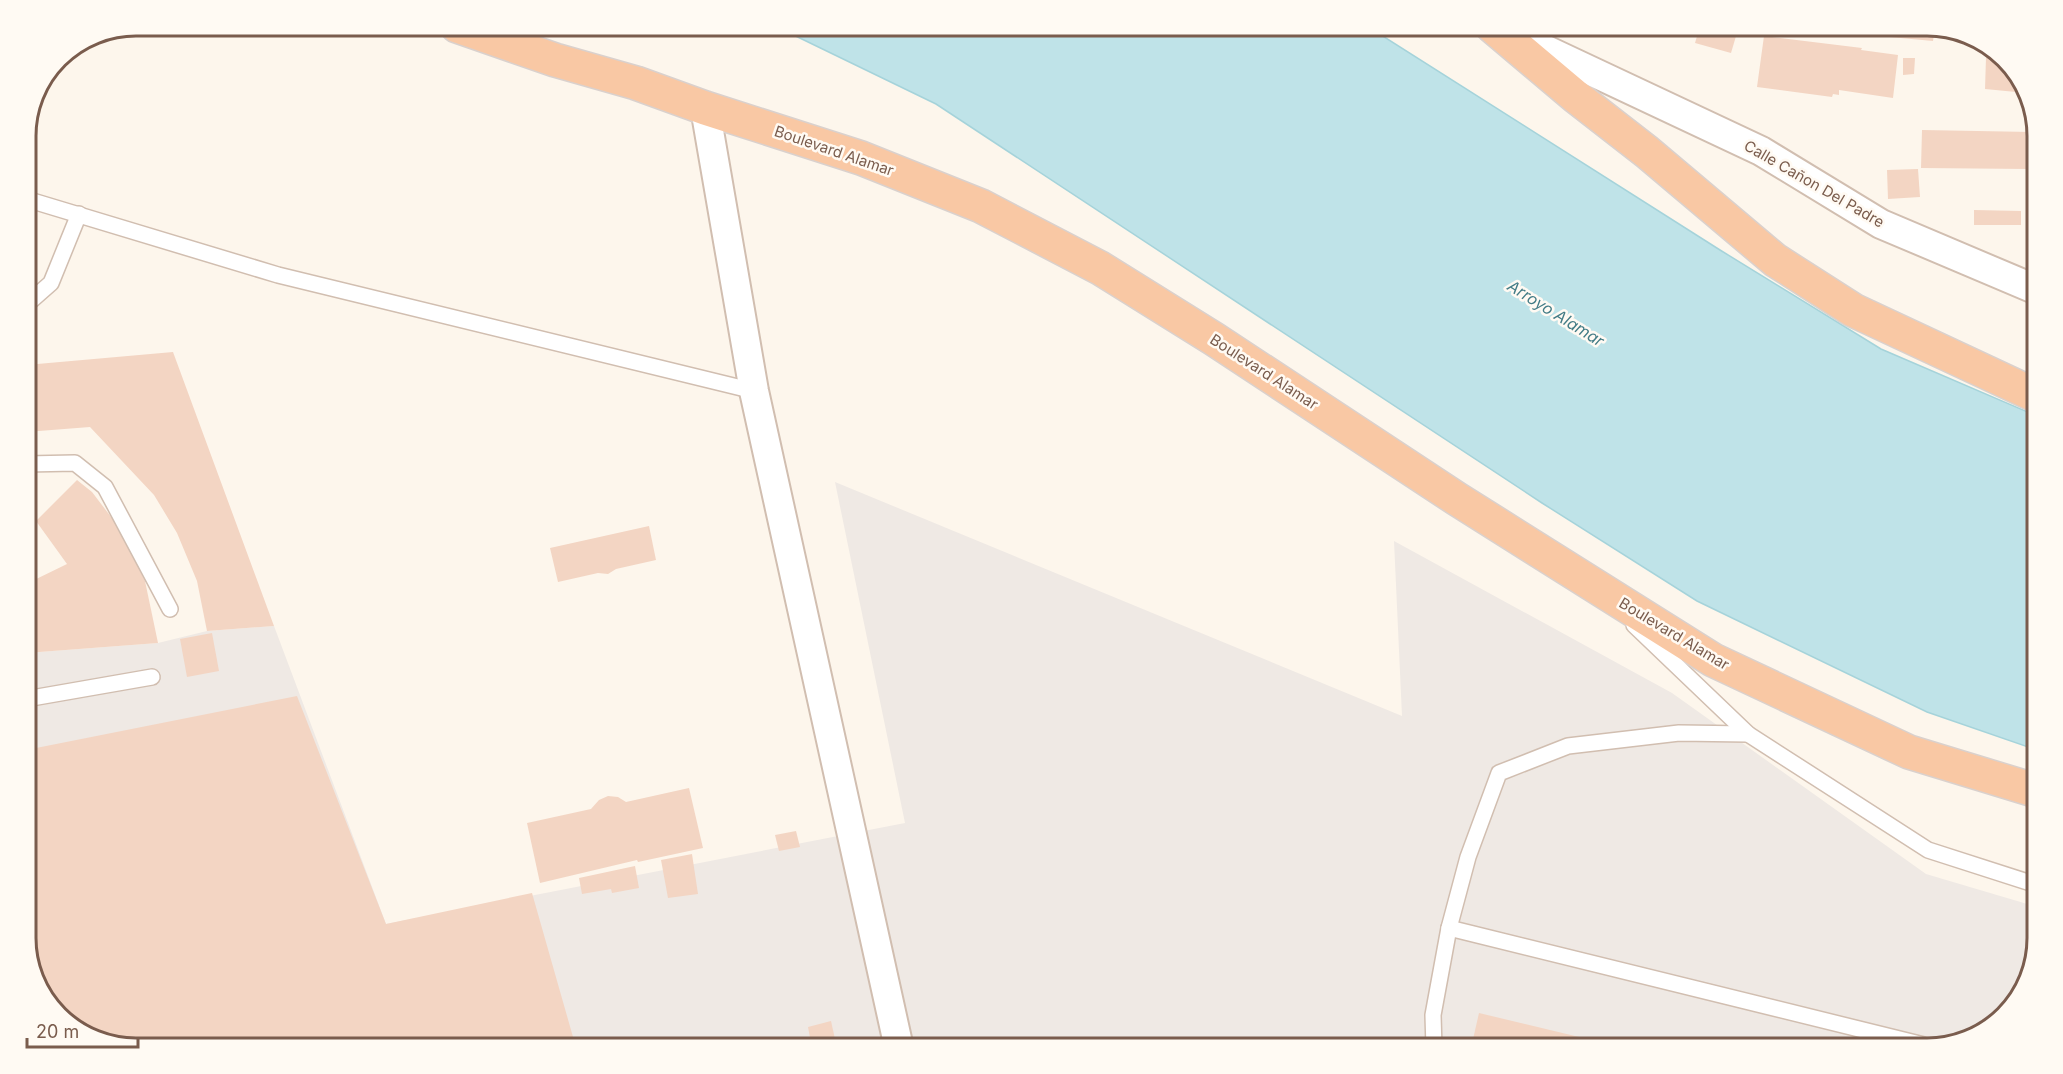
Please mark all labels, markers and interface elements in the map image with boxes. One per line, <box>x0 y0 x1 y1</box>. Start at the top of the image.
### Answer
street label: Boulevard Alamar <box>772 121 897 180</box>
street label: Calle Cañon Del Padre <box>1741 136 1888 231</box>
water label: Arroyo Alamar <box>1503 275 1609 351</box>
street label: Boulevard Alamar <box>1207 330 1322 414</box>
street label: Boulevard Alamar <box>1616 593 1733 674</box>
scale bar <box>27 1011 138 1049</box>
text: 20 m <box>36 1021 79 1042</box>

